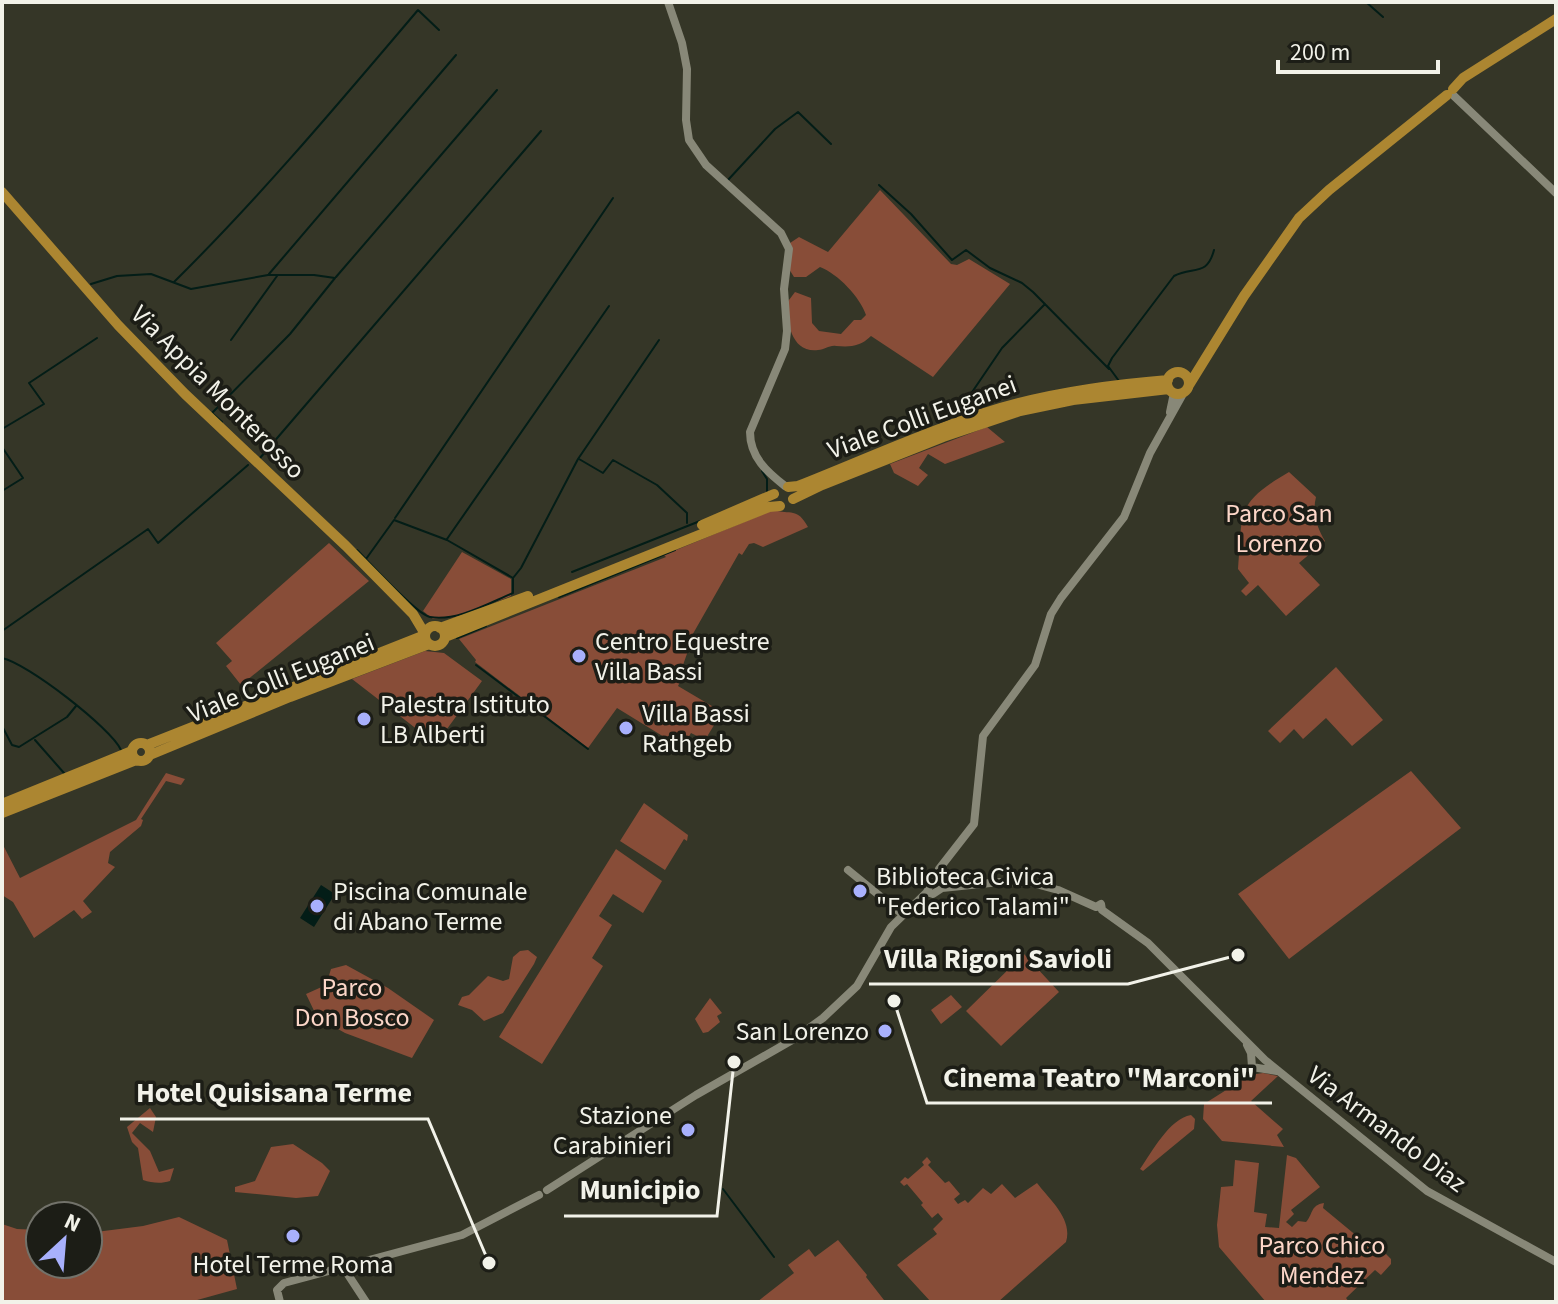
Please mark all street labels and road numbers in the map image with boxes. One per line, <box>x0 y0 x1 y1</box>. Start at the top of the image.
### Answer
street label: Via Appia Monterosso <box>123 297 313 487</box>
street label: Viale Colli Euganei <box>822 366 1022 468</box>
street label: Viale Colli Euganei <box>182 624 380 732</box>
street label: Via Armando Diaz <box>1300 1057 1474 1201</box>

